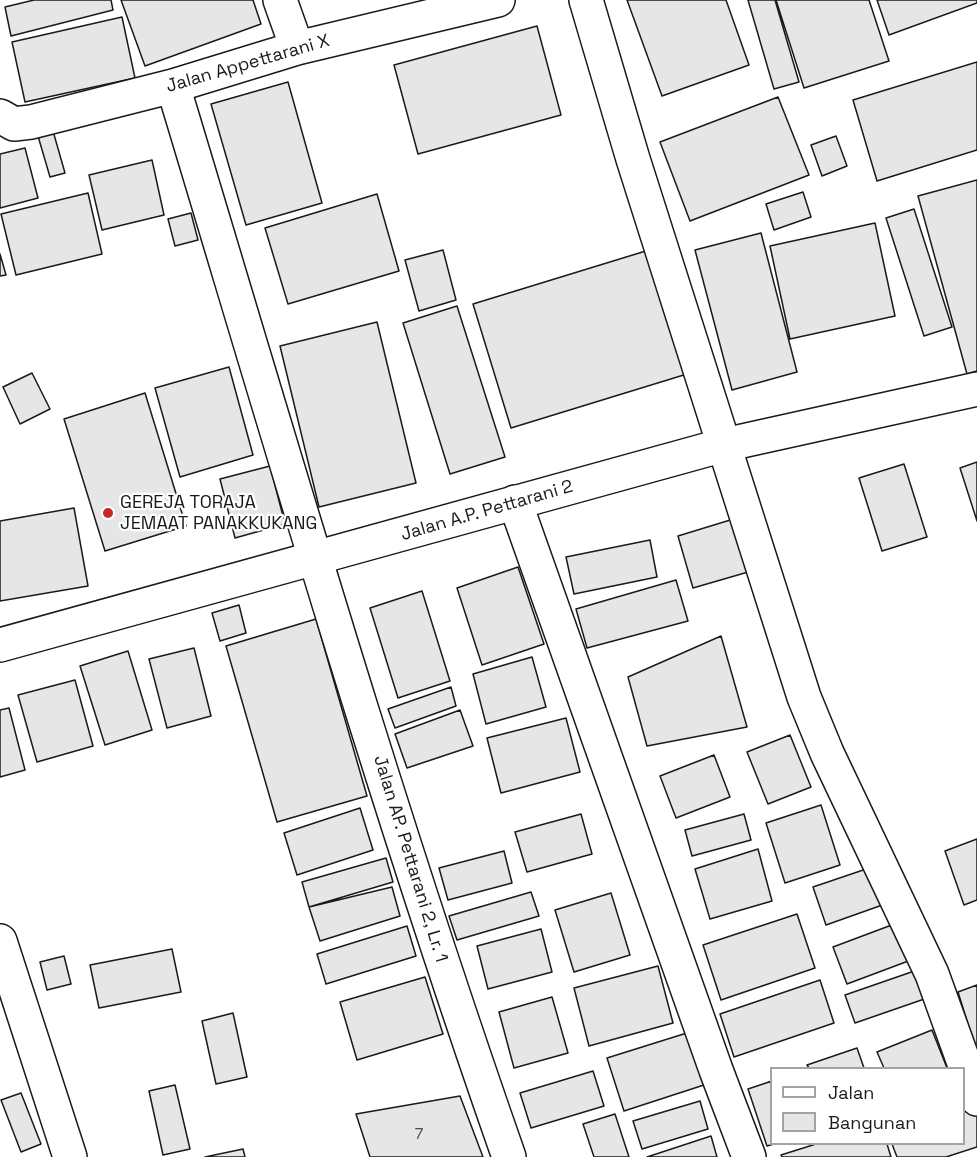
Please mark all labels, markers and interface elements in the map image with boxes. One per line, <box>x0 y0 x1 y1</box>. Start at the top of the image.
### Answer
street label: Jalan Appettarani X <box>164 30 332 98</box>
street label: Jalan A.P. Pettarani 2 <box>398 476 576 546</box>
place label: GEREJA TORAJA JEMAAT PANAKKUKANG <box>120 492 317 534</box>
marker: GEREJA TORAJA JEMAAT PANAKKUKANG <box>101 506 115 520</box>
street label: Jalan AP. Pettarani 2, Lr. 1 <box>368 753 452 965</box>
legend <box>770 1067 965 1145</box>
text: Jalan <box>828 1081 874 1104</box>
text: Bangunan <box>828 1111 916 1134</box>
house number: 7 <box>415 1126 423 1144</box>

